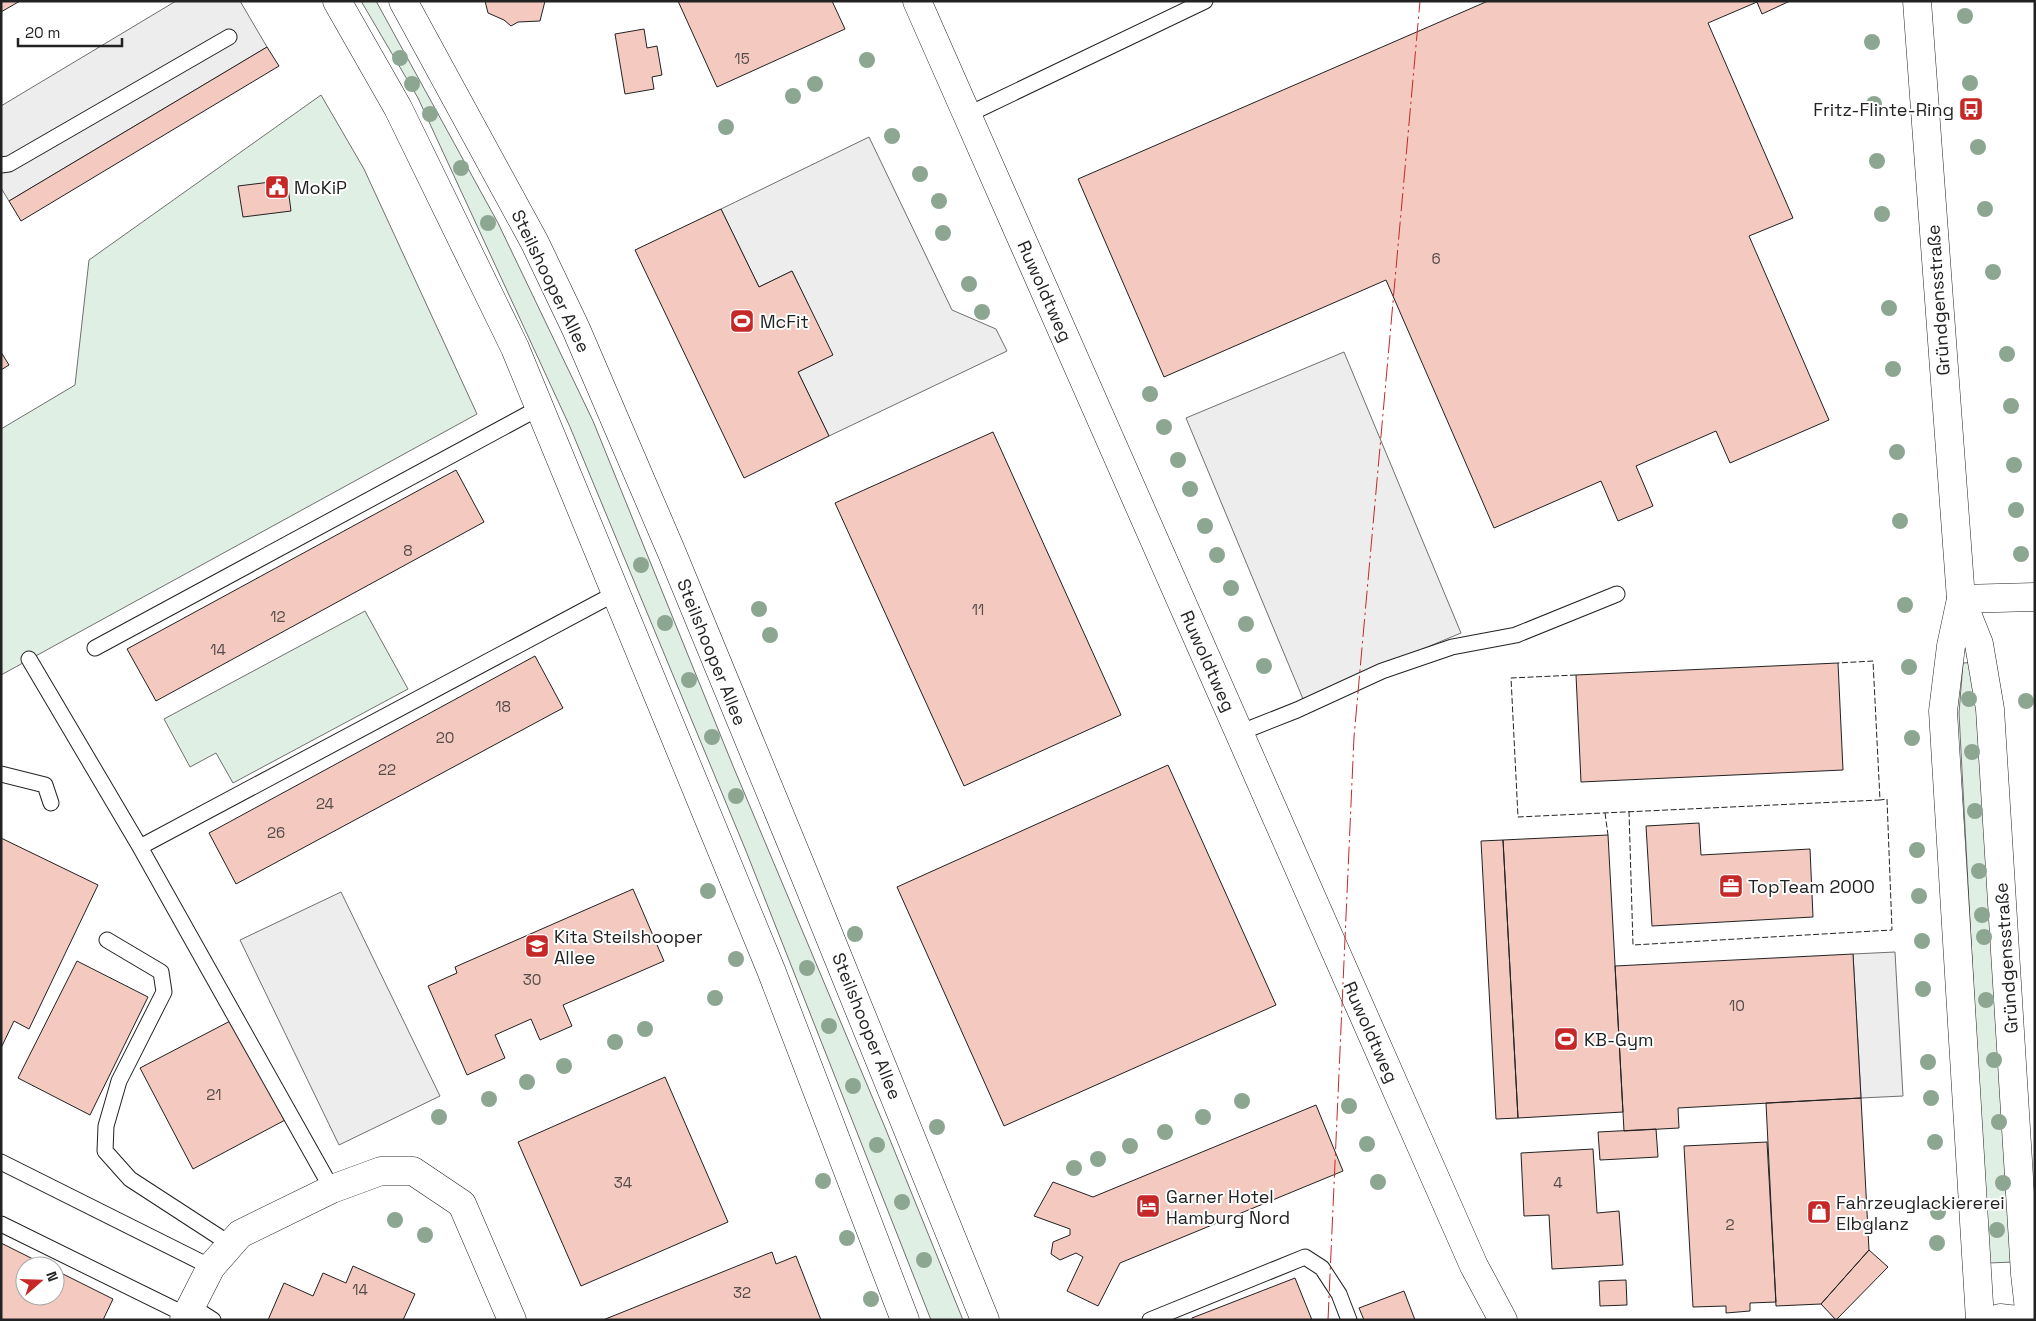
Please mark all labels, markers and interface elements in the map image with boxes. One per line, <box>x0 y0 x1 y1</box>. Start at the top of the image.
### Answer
scale bar <box>18 15 121 47</box>
text: 20 m <box>25 23 60 42</box>
house number: 15 <box>734 49 750 68</box>
bus stop icon: Fritz-Flinte-Ring <box>1958 96 1984 122</box>
place label: Fritz-Flinte-Ring <box>1813 98 1954 121</box>
public building icon: MoKiP <box>264 174 290 200</box>
place label: MoKiP <box>294 176 347 199</box>
street label: Steilshooper Allee <box>506 206 596 356</box>
street label: Gründgensstraße <box>1921 224 1955 376</box>
street label: Ruwoldtweg <box>1012 237 1078 345</box>
house number: 6 <box>1431 249 1441 268</box>
sports icon: McFit <box>729 308 755 334</box>
place label: McFit <box>760 310 809 333</box>
house number: 8 <box>403 541 413 560</box>
street label: Steilshooper Allee <box>672 575 752 729</box>
house number: 11 <box>972 600 984 619</box>
house number: 12 <box>270 607 286 626</box>
street label: Ruwoldtweg <box>1175 607 1241 715</box>
house number: 14 <box>210 640 226 659</box>
house number: 18 <box>495 697 511 716</box>
house number: 20 <box>436 728 454 747</box>
house number: 22 <box>378 760 396 779</box>
house number: 24 <box>316 794 334 813</box>
house number: 26 <box>267 823 285 842</box>
office icon: TopTeam 2000 <box>1718 873 1744 899</box>
place label: TopTeam 2000 <box>1748 875 1875 898</box>
street label: Gründgensstraße <box>1989 882 2023 1034</box>
place label: Kita Steilshooper Allee <box>554 925 703 969</box>
school or university icon: Kita Steilshooper Allee <box>524 933 550 959</box>
street label: Steilshooper Allee <box>827 949 907 1103</box>
house number: 30 <box>523 970 541 989</box>
street label: Ruwoldtweg <box>1338 978 1404 1086</box>
house number: 10 <box>1729 996 1745 1015</box>
sports icon: KB-Gym <box>1553 1026 1579 1052</box>
place label: KB-Gym <box>1584 1028 1653 1051</box>
house number: 21 <box>206 1085 222 1104</box>
house number: 34 <box>614 1173 632 1192</box>
house number: 4 <box>1553 1173 1563 1192</box>
place label: Garner Hotel Hamburg Nord <box>1166 1185 1290 1229</box>
place label: Fahrzeuglackiererei Elbglanz <box>1836 1191 2005 1235</box>
hotel icon: Garner Hotel Hamburg Nord <box>1135 1193 1161 1219</box>
shop icon: Fahrzeuglackiererei Elbglanz <box>1806 1199 1832 1225</box>
house number: 2 <box>1725 1215 1735 1234</box>
north arrow <box>15 1256 65 1306</box>
text: N <box>42 1269 62 1284</box>
house number: 14 <box>352 1280 368 1299</box>
house number: 32 <box>733 1283 751 1302</box>

